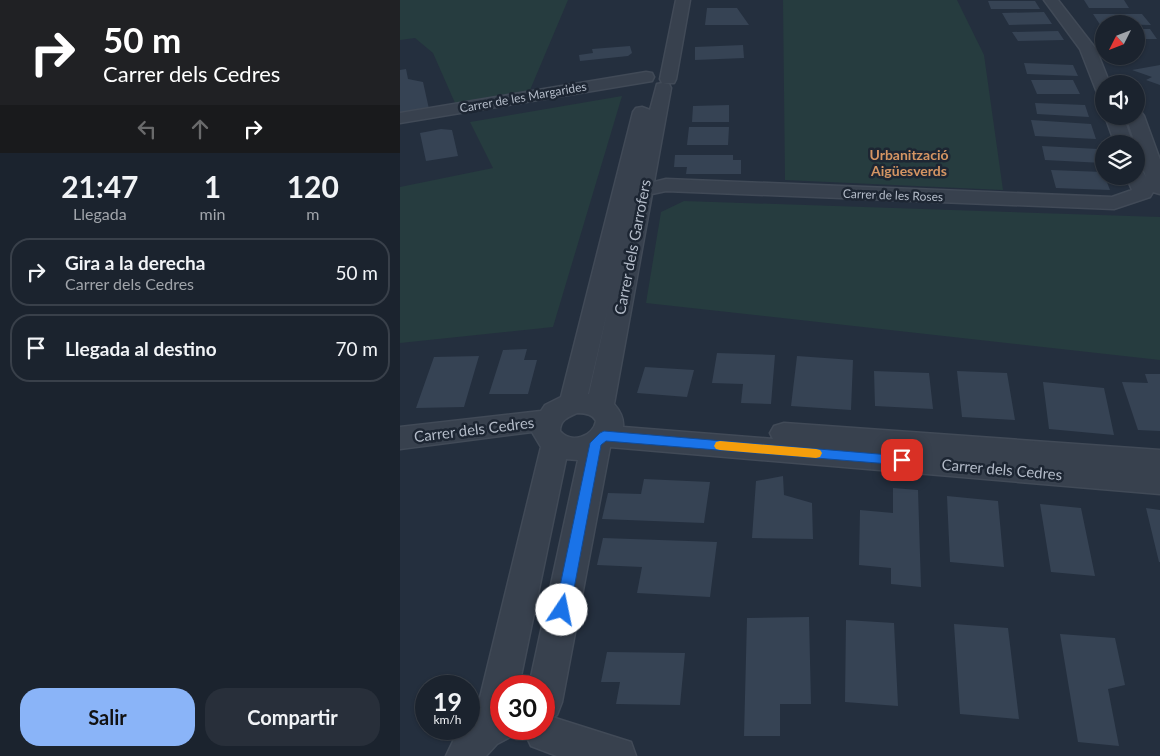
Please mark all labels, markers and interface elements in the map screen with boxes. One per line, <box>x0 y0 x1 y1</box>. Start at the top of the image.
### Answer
north arrow <box>1095 15 1145 65</box>
map controls <box>1095 15 1145 185</box>
text: 50 m <box>103 18 181 60</box>
icon: right <box>20 20 85 85</box>
text: Carrer dels Cedres <box>103 60 280 87</box>
button: sound <box>1095 75 1145 125</box>
street label: Carrer de les Margarides <box>458 78 588 116</box>
icon: left <box>133 115 161 143</box>
icon: ahead <box>186 115 214 143</box>
icon: right <box>239 115 267 143</box>
button: layers <box>1095 135 1145 185</box>
district label: Urbanització Aigüesverds <box>870 146 948 179</box>
text: 21:47 <box>61 168 138 204</box>
text: 1 <box>204 168 221 204</box>
text: 120 <box>287 168 339 204</box>
street label: Carrer dels Garrofers <box>610 178 654 316</box>
street label: Carrer de les Roses <box>843 186 943 204</box>
text: Llegada <box>73 204 127 223</box>
text: min <box>200 204 226 223</box>
text: m <box>306 204 319 223</box>
text: Gira a la derecha <box>65 251 205 274</box>
icon: right <box>22 258 50 286</box>
text: 50 m <box>335 261 378 284</box>
text: Carrer dels Cedres <box>65 274 194 293</box>
icon: arrive <box>22 334 50 362</box>
text: Llegada al destino <box>65 337 217 360</box>
text: 70 m <box>335 337 378 360</box>
street label: Carrer dels Cedres <box>413 413 535 445</box>
pin <box>881 439 923 481</box>
icon: arrive <box>888 446 916 474</box>
street label: Carrer dels Cedres <box>941 455 1063 483</box>
position arrow <box>535 583 587 635</box>
speed limit sign: 30 <box>490 675 555 740</box>
text: 19 <box>433 686 462 716</box>
button: Salir <box>20 688 195 746</box>
button: Compartir <box>205 688 380 746</box>
text: km/h <box>433 712 462 727</box>

